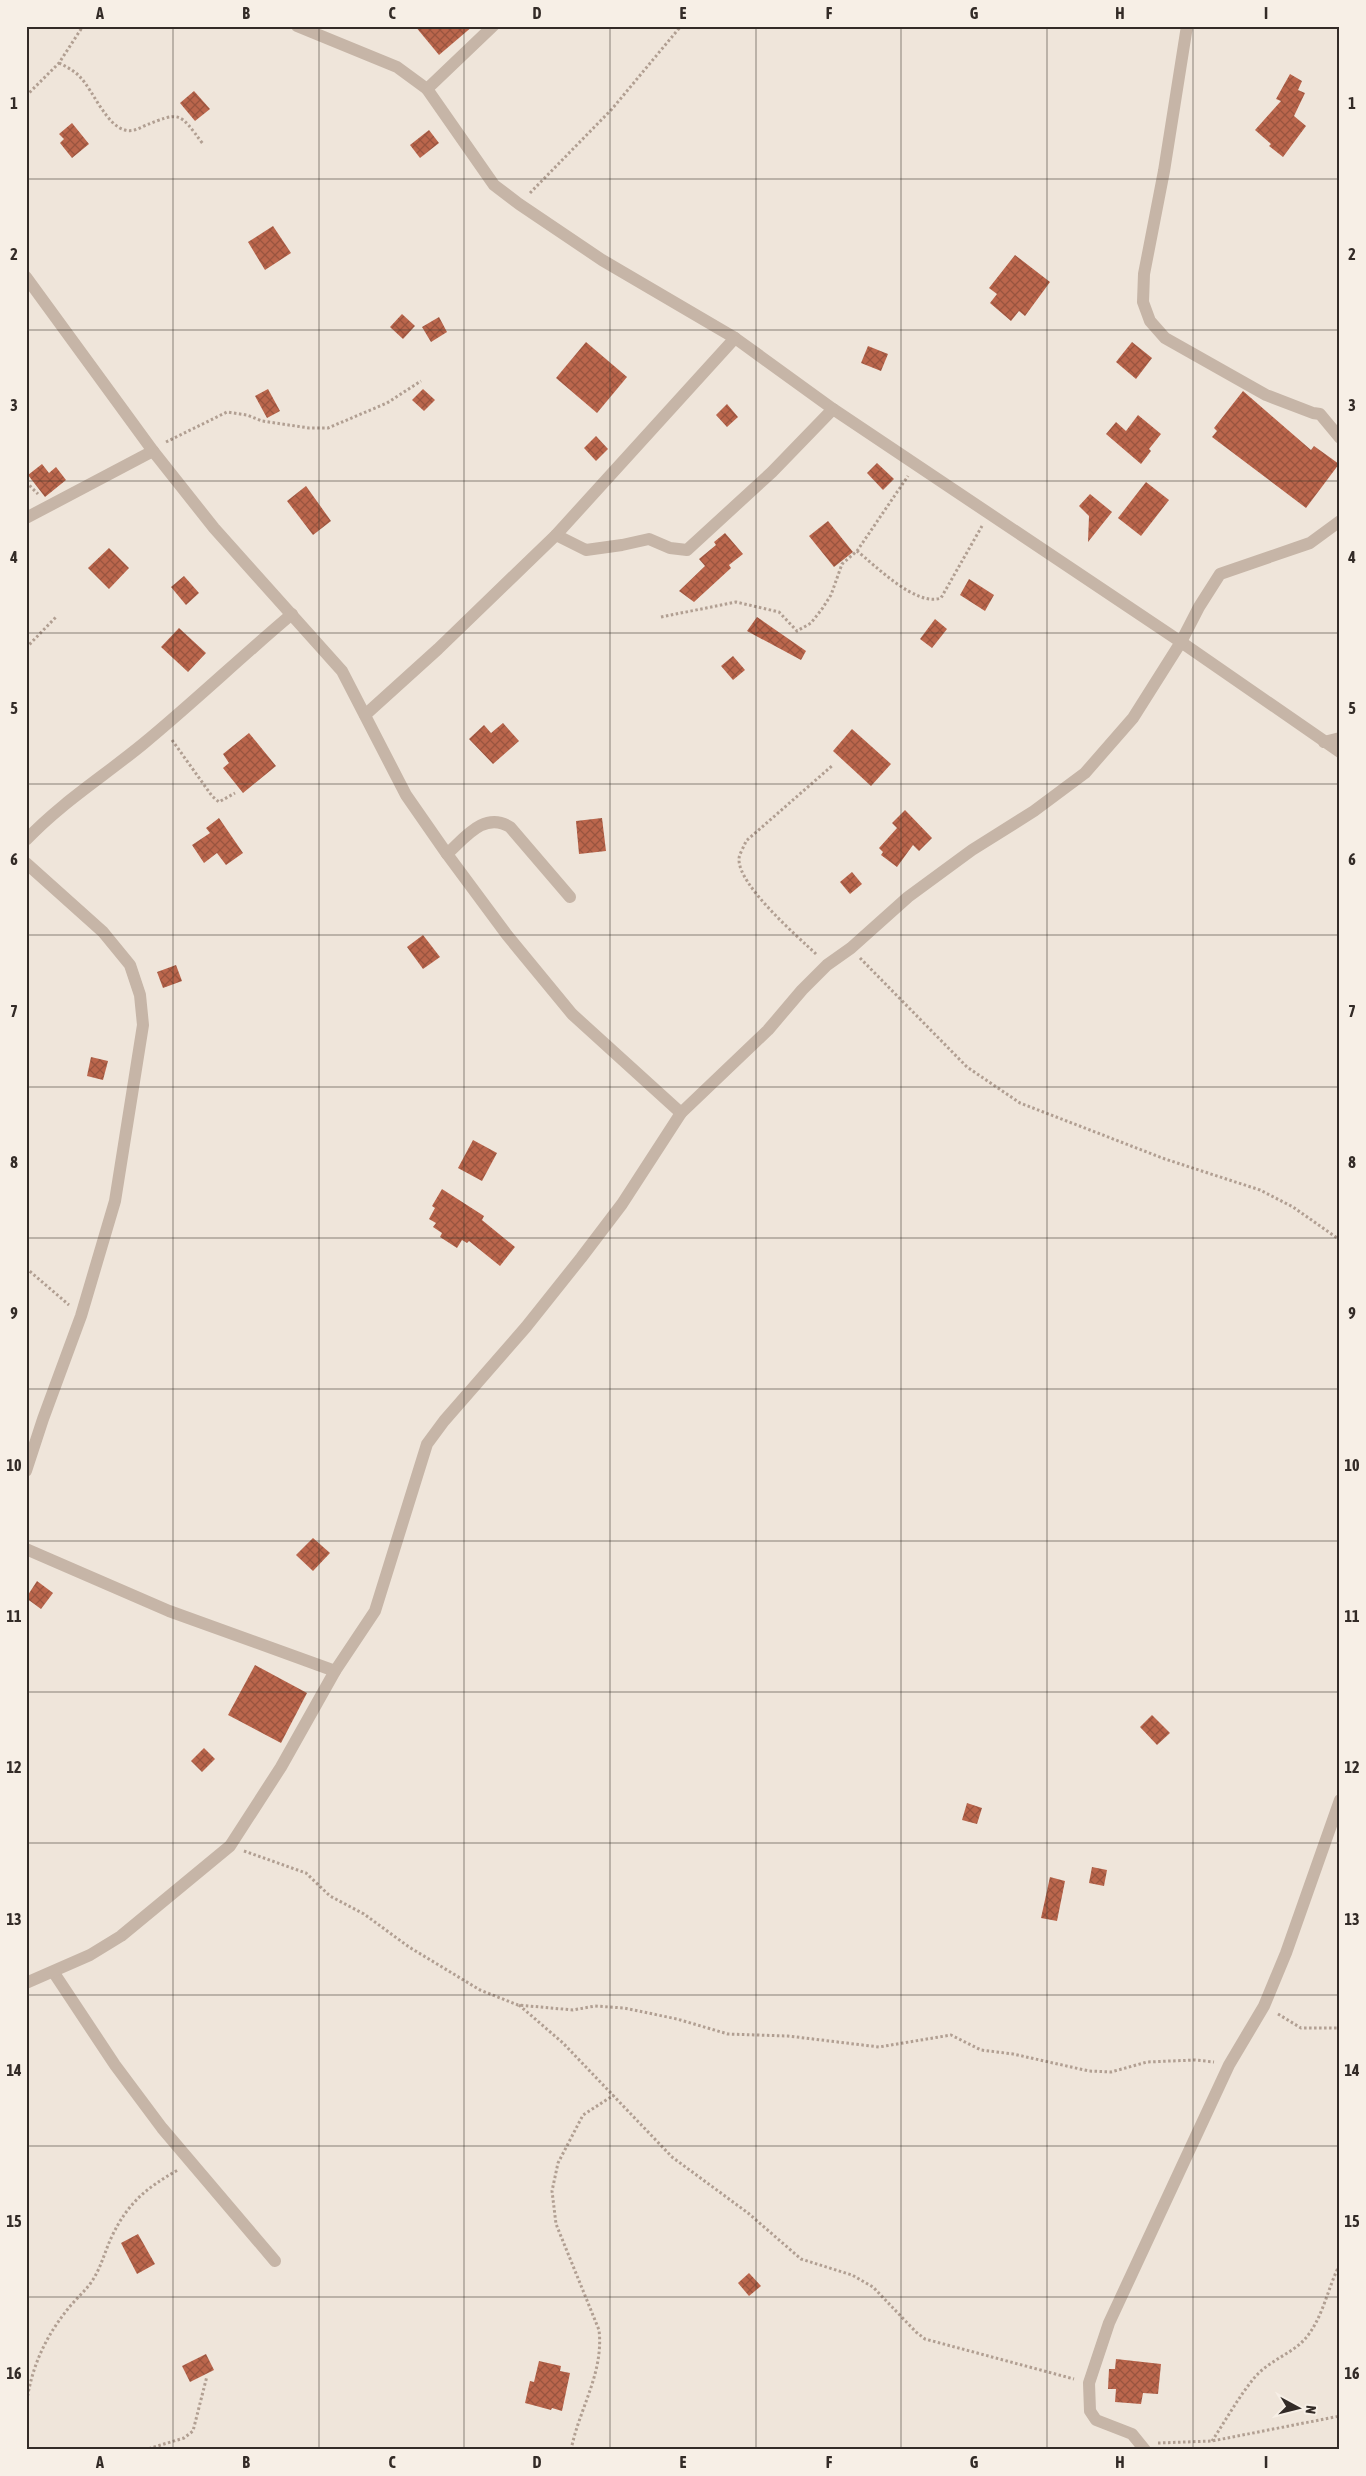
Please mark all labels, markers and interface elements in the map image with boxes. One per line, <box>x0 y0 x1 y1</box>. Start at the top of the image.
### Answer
text: A <box>95 4 104 22</box>
text: B <box>242 4 250 22</box>
text: C <box>388 4 396 22</box>
text: D <box>533 4 542 22</box>
text: E <box>680 4 687 22</box>
text: F <box>826 4 833 22</box>
text: G <box>970 4 979 22</box>
text: H <box>1115 4 1125 22</box>
text: I <box>1264 4 1268 22</box>
text: 1 <box>10 94 18 112</box>
text: 1 <box>1348 94 1356 112</box>
text: 2 <box>10 245 18 263</box>
text: 2 <box>1348 245 1356 263</box>
text: 3 <box>10 396 18 414</box>
text: 3 <box>1348 396 1356 414</box>
text: 4 <box>9 548 18 566</box>
text: 4 <box>1347 548 1356 566</box>
text: 5 <box>10 699 18 717</box>
text: 5 <box>1348 699 1356 717</box>
text: 6 <box>10 850 18 868</box>
text: 6 <box>1348 850 1356 868</box>
text: 7 <box>10 1002 18 1020</box>
text: 7 <box>1348 1002 1356 1020</box>
text: 8 <box>10 1153 18 1171</box>
text: 8 <box>1348 1153 1356 1171</box>
text: 9 <box>10 1304 18 1322</box>
text: 9 <box>1348 1304 1356 1322</box>
text: 10 <box>6 1456 22 1474</box>
text: 10 <box>1344 1456 1360 1474</box>
text: 11 <box>6 1607 22 1625</box>
text: 11 <box>1344 1607 1360 1625</box>
text: 12 <box>6 1758 22 1776</box>
text: 12 <box>1344 1758 1360 1776</box>
text: 13 <box>6 1910 22 1928</box>
text: 13 <box>1344 1910 1360 1928</box>
text: 14 <box>6 2061 22 2079</box>
text: 14 <box>1344 2061 1360 2079</box>
text: 15 <box>6 2212 22 2230</box>
text: 15 <box>1344 2212 1360 2230</box>
text: 16 <box>6 2364 22 2382</box>
text: 16 <box>1344 2364 1360 2382</box>
north arrow <box>1274 2384 1324 2434</box>
text: N <box>1302 2405 1319 2415</box>
text: A <box>95 2453 104 2471</box>
text: B <box>242 2453 250 2471</box>
text: C <box>388 2453 396 2471</box>
text: D <box>533 2453 542 2471</box>
text: E <box>680 2453 687 2471</box>
text: F <box>826 2453 833 2471</box>
text: G <box>970 2453 979 2471</box>
text: H <box>1115 2453 1125 2471</box>
text: I <box>1264 2453 1268 2471</box>

